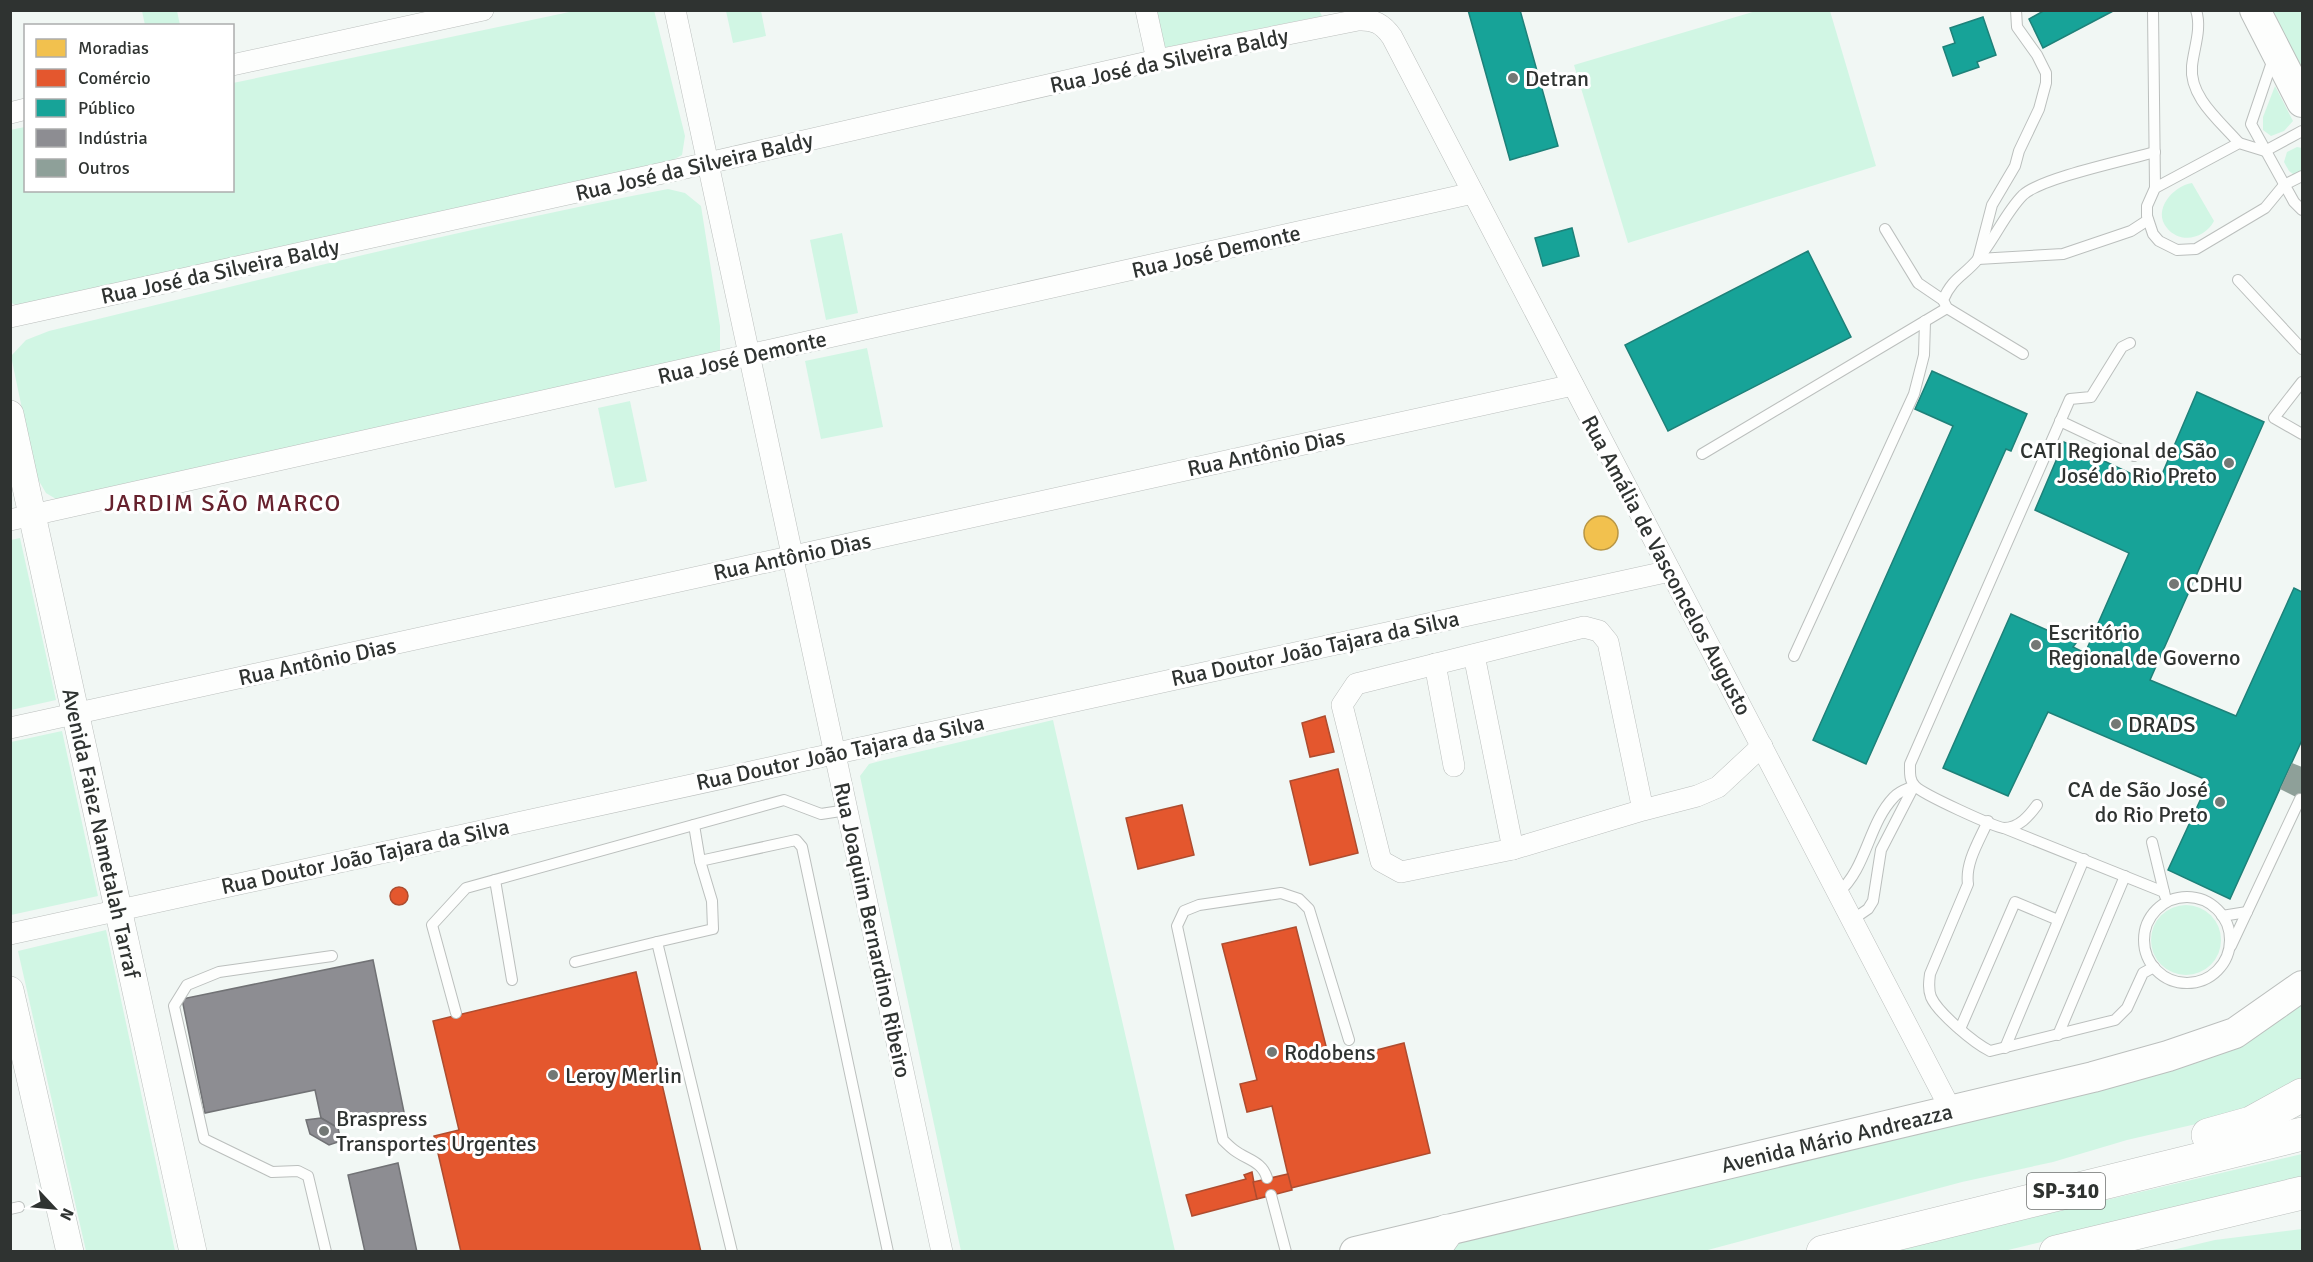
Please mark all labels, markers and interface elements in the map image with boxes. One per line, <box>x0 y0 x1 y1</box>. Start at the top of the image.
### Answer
street label: Rua José da Silveira Baldy <box>1047 22 1291 99</box>
legend <box>24 24 234 192</box>
text: Moradias <box>78 37 149 59</box>
place label: Detran <box>1525 65 1589 92</box>
text: Comércio <box>78 67 151 89</box>
marker: Detran <box>1506 71 1520 85</box>
text: Público <box>78 97 135 119</box>
street label: Rua José da Silveira Baldy <box>573 126 816 207</box>
text: Indústria <box>78 127 148 149</box>
text: Outros <box>78 157 130 179</box>
street label: Rua José Demonte <box>1129 219 1303 284</box>
street label: Rua José da Silveira Baldy <box>98 233 342 310</box>
street label: Rua José Demonte <box>655 325 829 390</box>
street label: Rua Amália de Vasconcelos Augusto <box>1576 411 1757 720</box>
street label: Rua Antônio Dias <box>1185 423 1347 482</box>
place label: CATI Regional de São José do Rio Preto <box>2020 437 2217 489</box>
marker: CATI Regional de São José do Rio Preto <box>2222 456 2236 470</box>
district label: JARDIM SÃO MARCO <box>104 488 342 518</box>
street label: Rua Antônio Dias <box>711 527 873 586</box>
place label: CDHU <box>2186 571 2243 598</box>
marker: CDHU <box>2167 577 2181 591</box>
street label: Rua Doutor João Tajara da Silva <box>1169 605 1462 692</box>
place label: Escritório Regional de Governo <box>2048 619 2240 671</box>
street label: Rua Antônio Dias <box>236 632 398 691</box>
marker: Escritório Regional de Governo <box>2029 638 2043 652</box>
street label: Avenida Faiez Nametalah Tarraf <box>56 686 146 982</box>
street label: Rua Doutor João Tajara da Silva <box>694 709 987 796</box>
place label: DRADS <box>2128 711 2195 738</box>
marker: DRADS <box>2109 717 2123 731</box>
place label: CA de São José do Rio Preto <box>2067 776 2208 828</box>
street label: Rua Joaquim Bernardino Ribeiro <box>828 780 917 1080</box>
marker: CA de São José do Rio Preto <box>2213 795 2227 809</box>
street label: Rua Doutor João Tajara da Silva <box>219 813 512 900</box>
place label: Rodobens <box>1284 1039 1376 1066</box>
marker: Rodobens <box>1265 1045 1279 1059</box>
place label: Leroy Merlin <box>565 1062 682 1089</box>
marker: Leroy Merlin <box>546 1068 560 1082</box>
street label: Avenida Mário Andreazza <box>1718 1098 1955 1179</box>
place label: Braspress Transportes Urgentes <box>336 1105 536 1157</box>
marker: Braspress Transportes Urgentes <box>317 1124 331 1138</box>
road number: SP-310 <box>2027 1173 2105 1209</box>
north arrow <box>24 1178 84 1238</box>
text: N <box>55 1205 78 1224</box>

